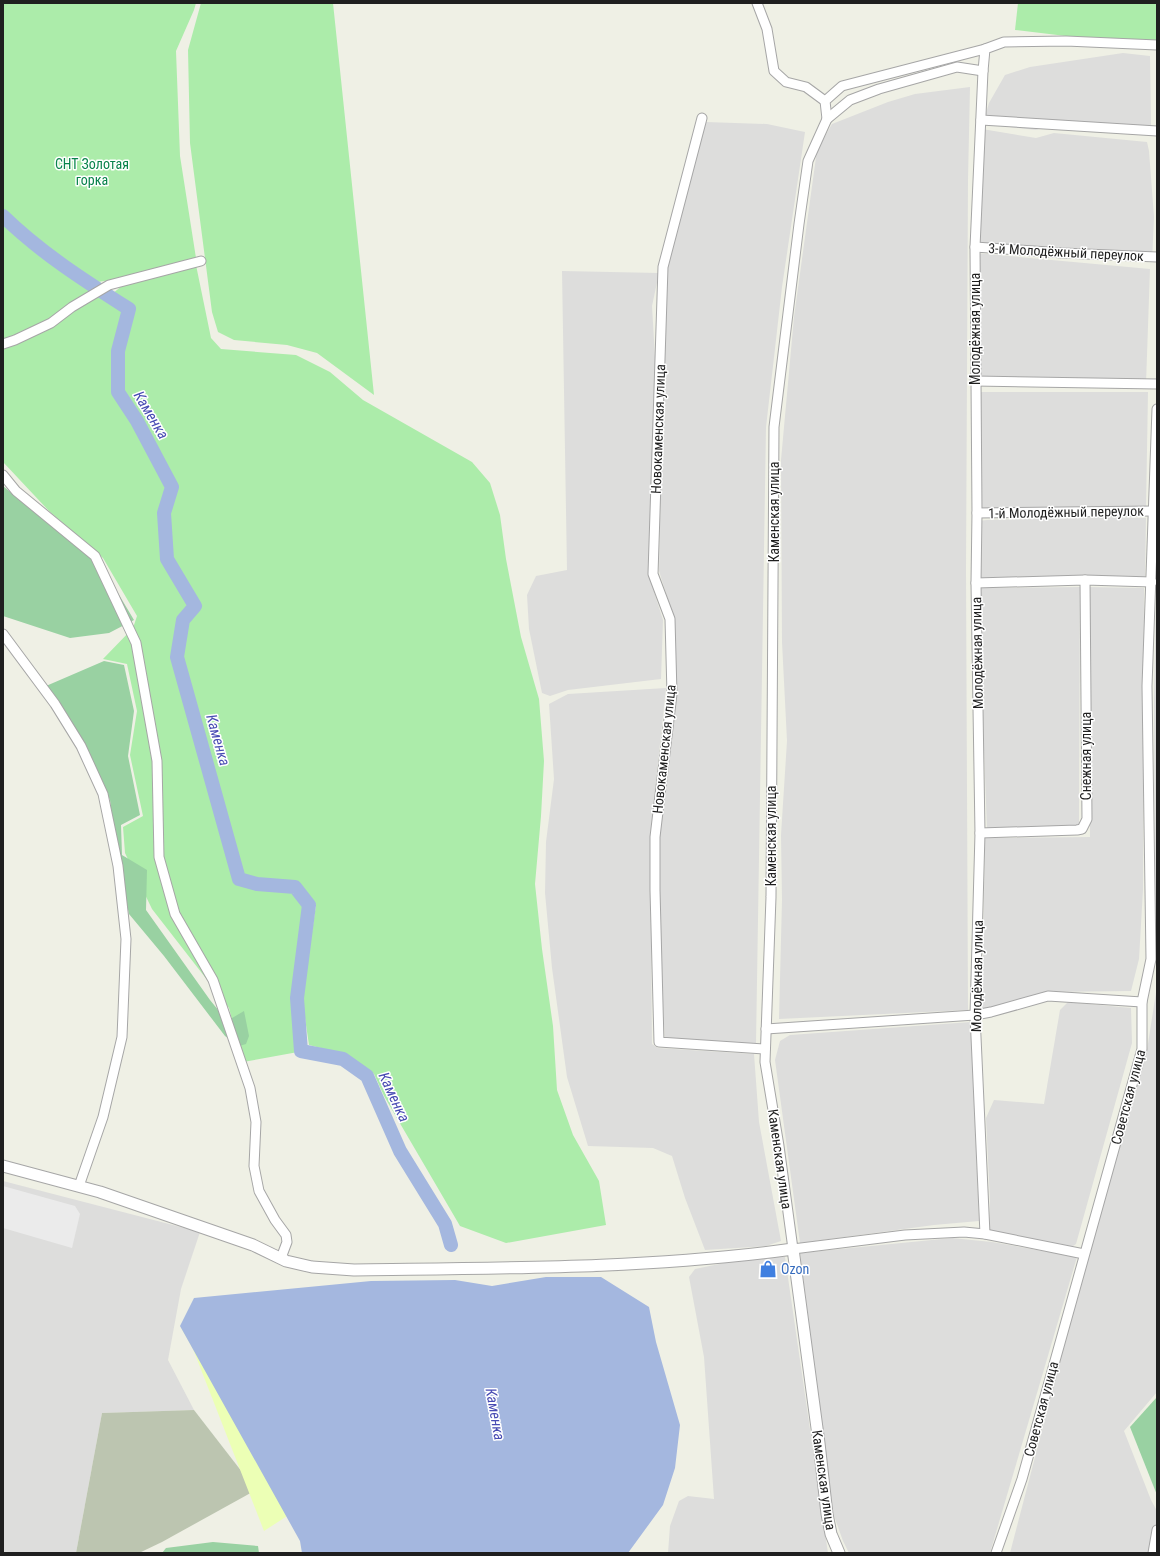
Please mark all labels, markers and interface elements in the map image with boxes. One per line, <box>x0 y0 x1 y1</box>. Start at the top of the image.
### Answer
park label: СНТ Золотая горка <box>55 156 129 188</box>
street label: 3-й Молодёжный переулок <box>988 240 1144 264</box>
street label: Молодёжная улица <box>967 273 983 385</box>
street label: Новокаменская улица <box>648 364 668 494</box>
water label: Каменка <box>130 388 172 442</box>
street label: Каменская улица <box>766 461 782 563</box>
street label: 1-й Молодёжный переулок <box>988 503 1144 521</box>
street label: Молодёжная улица <box>968 597 986 709</box>
street label: Новокаменская улица <box>649 684 679 814</box>
water label: Каменка <box>202 712 234 768</box>
street label: Снежная улица <box>1078 712 1094 800</box>
street label: Каменская улица <box>763 785 779 887</box>
street label: Молодёжная улица <box>968 920 986 1032</box>
street label: Советская улица <box>1108 1048 1148 1146</box>
water label: Каменка <box>375 1069 413 1125</box>
street label: Каменская улица <box>765 1108 795 1210</box>
shop icon: Ozon <box>758 1259 778 1279</box>
place label: Ozon <box>781 1261 809 1277</box>
street label: Советская улица <box>1021 1360 1061 1458</box>
water label: Каменка <box>482 1386 508 1442</box>
street label: Каменская улица <box>809 1429 839 1531</box>

